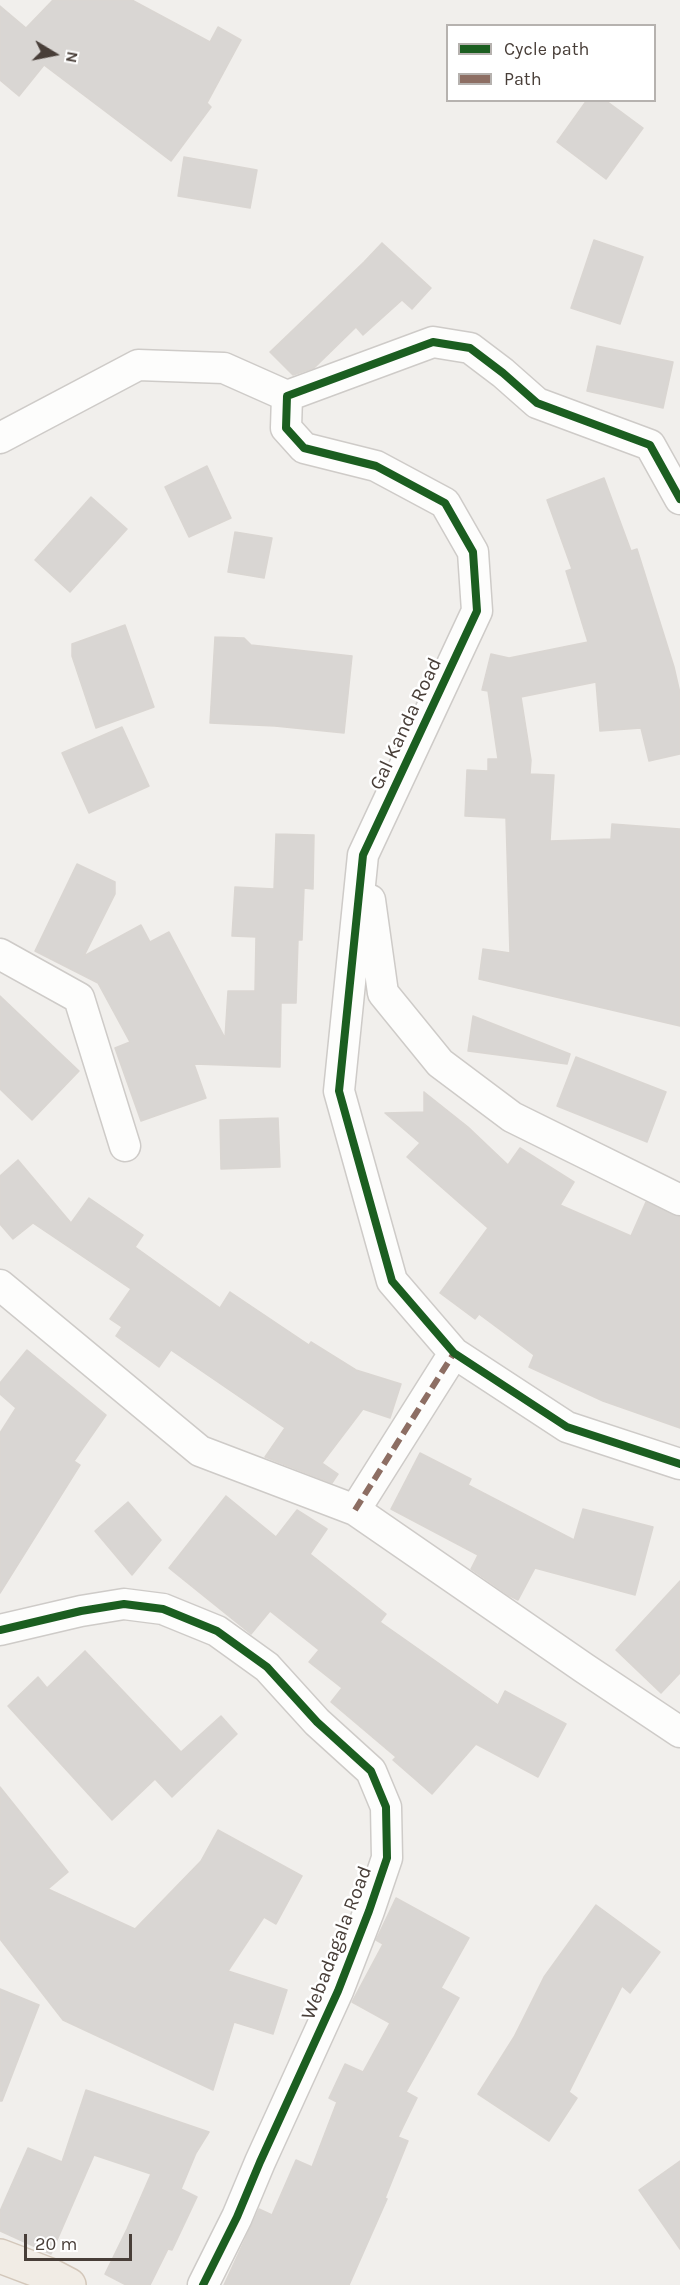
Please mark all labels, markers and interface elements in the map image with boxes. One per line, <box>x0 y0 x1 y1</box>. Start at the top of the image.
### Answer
north arrow <box>24 24 84 84</box>
legend <box>446 24 656 102</box>
text: Cycle path <box>504 38 589 60</box>
text: N <box>62 50 83 65</box>
text: Path <box>504 68 542 90</box>
street label: Gal Kanda Road <box>365 654 447 794</box>
street label: Webadagala Road <box>297 1863 377 2023</box>
scale bar <box>27 2222 135 2260</box>
text: 20 m <box>35 2233 77 2255</box>

